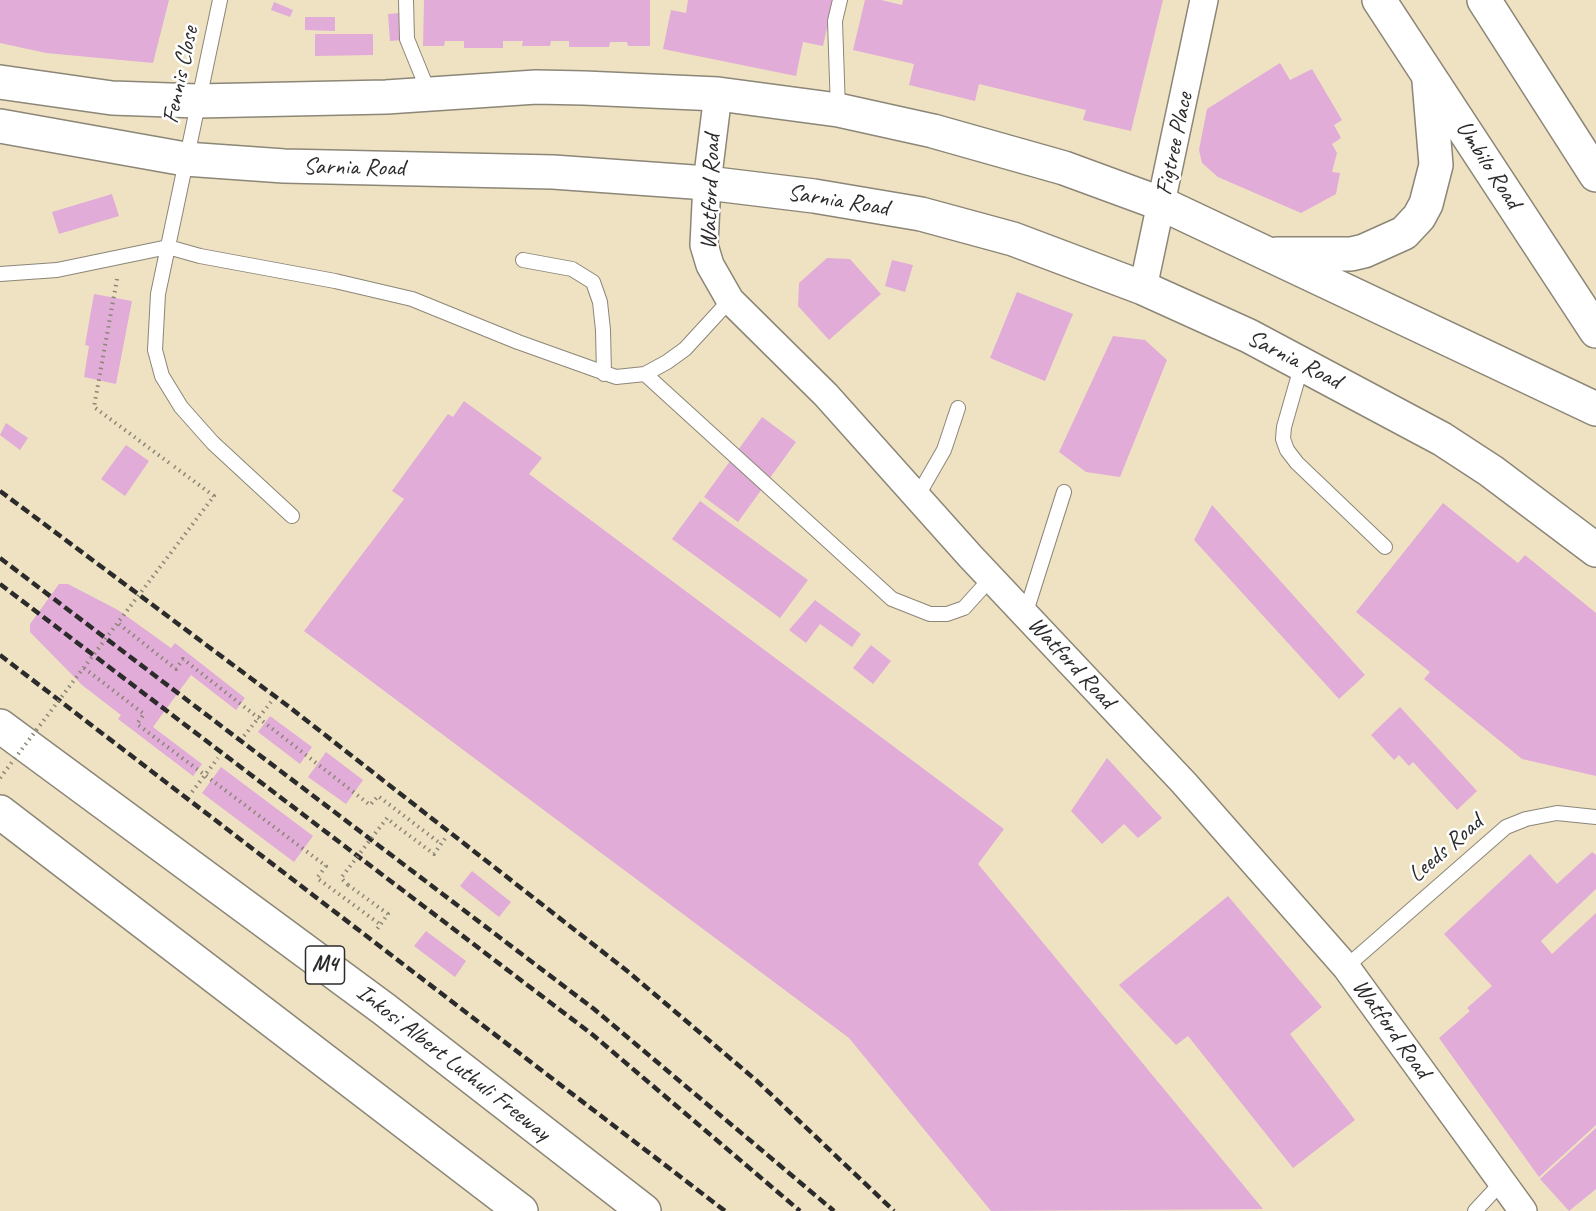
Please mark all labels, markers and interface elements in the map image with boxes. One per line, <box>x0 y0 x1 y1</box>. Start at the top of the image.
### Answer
street label: Fennis Close <box>157 24 205 126</box>
street label: Figtree Place <box>1150 90 1200 198</box>
street label: Umbilo Road <box>1449 116 1527 214</box>
street label: Watford Road <box>695 134 727 250</box>
street label: Sarnia Road <box>303 153 405 183</box>
street label: Sarnia Road <box>786 179 890 223</box>
street label: Sarnia Road <box>1242 324 1346 396</box>
street label: Watford Road <box>1021 611 1121 715</box>
street label: Leeds Road <box>1403 809 1489 889</box>
road number: M4 <box>306 946 344 984</box>
street label: Watford Road <box>1345 974 1437 1084</box>
street label: Inkosi Albert Luthuli Freeway <box>350 978 556 1148</box>

